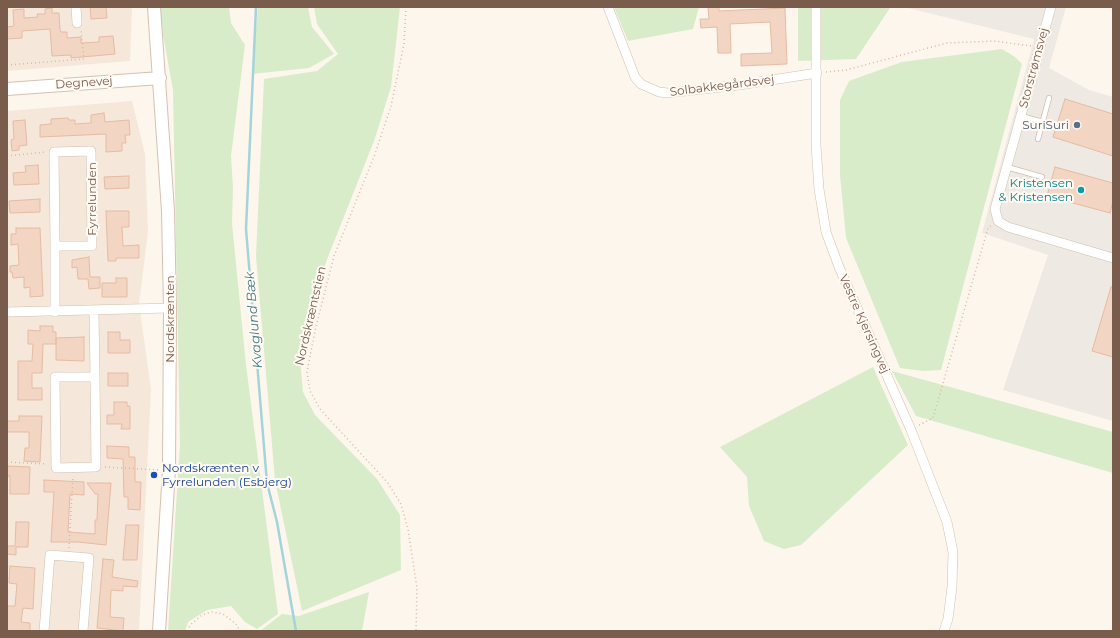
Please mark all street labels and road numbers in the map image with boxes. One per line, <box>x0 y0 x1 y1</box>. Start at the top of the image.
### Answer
street label: Storstrømsvej <box>1016 26 1052 110</box>
street label: Solbakkegårdsvej <box>669 72 775 100</box>
street label: Degnevej <box>55 74 113 92</box>
street label: Fyrrelunden <box>85 162 99 236</box>
street label: Nordskræntstien <box>293 265 329 367</box>
street label: Vestre Kjersingvej <box>836 272 892 376</box>
street label: Nordskrænten <box>163 275 177 363</box>

